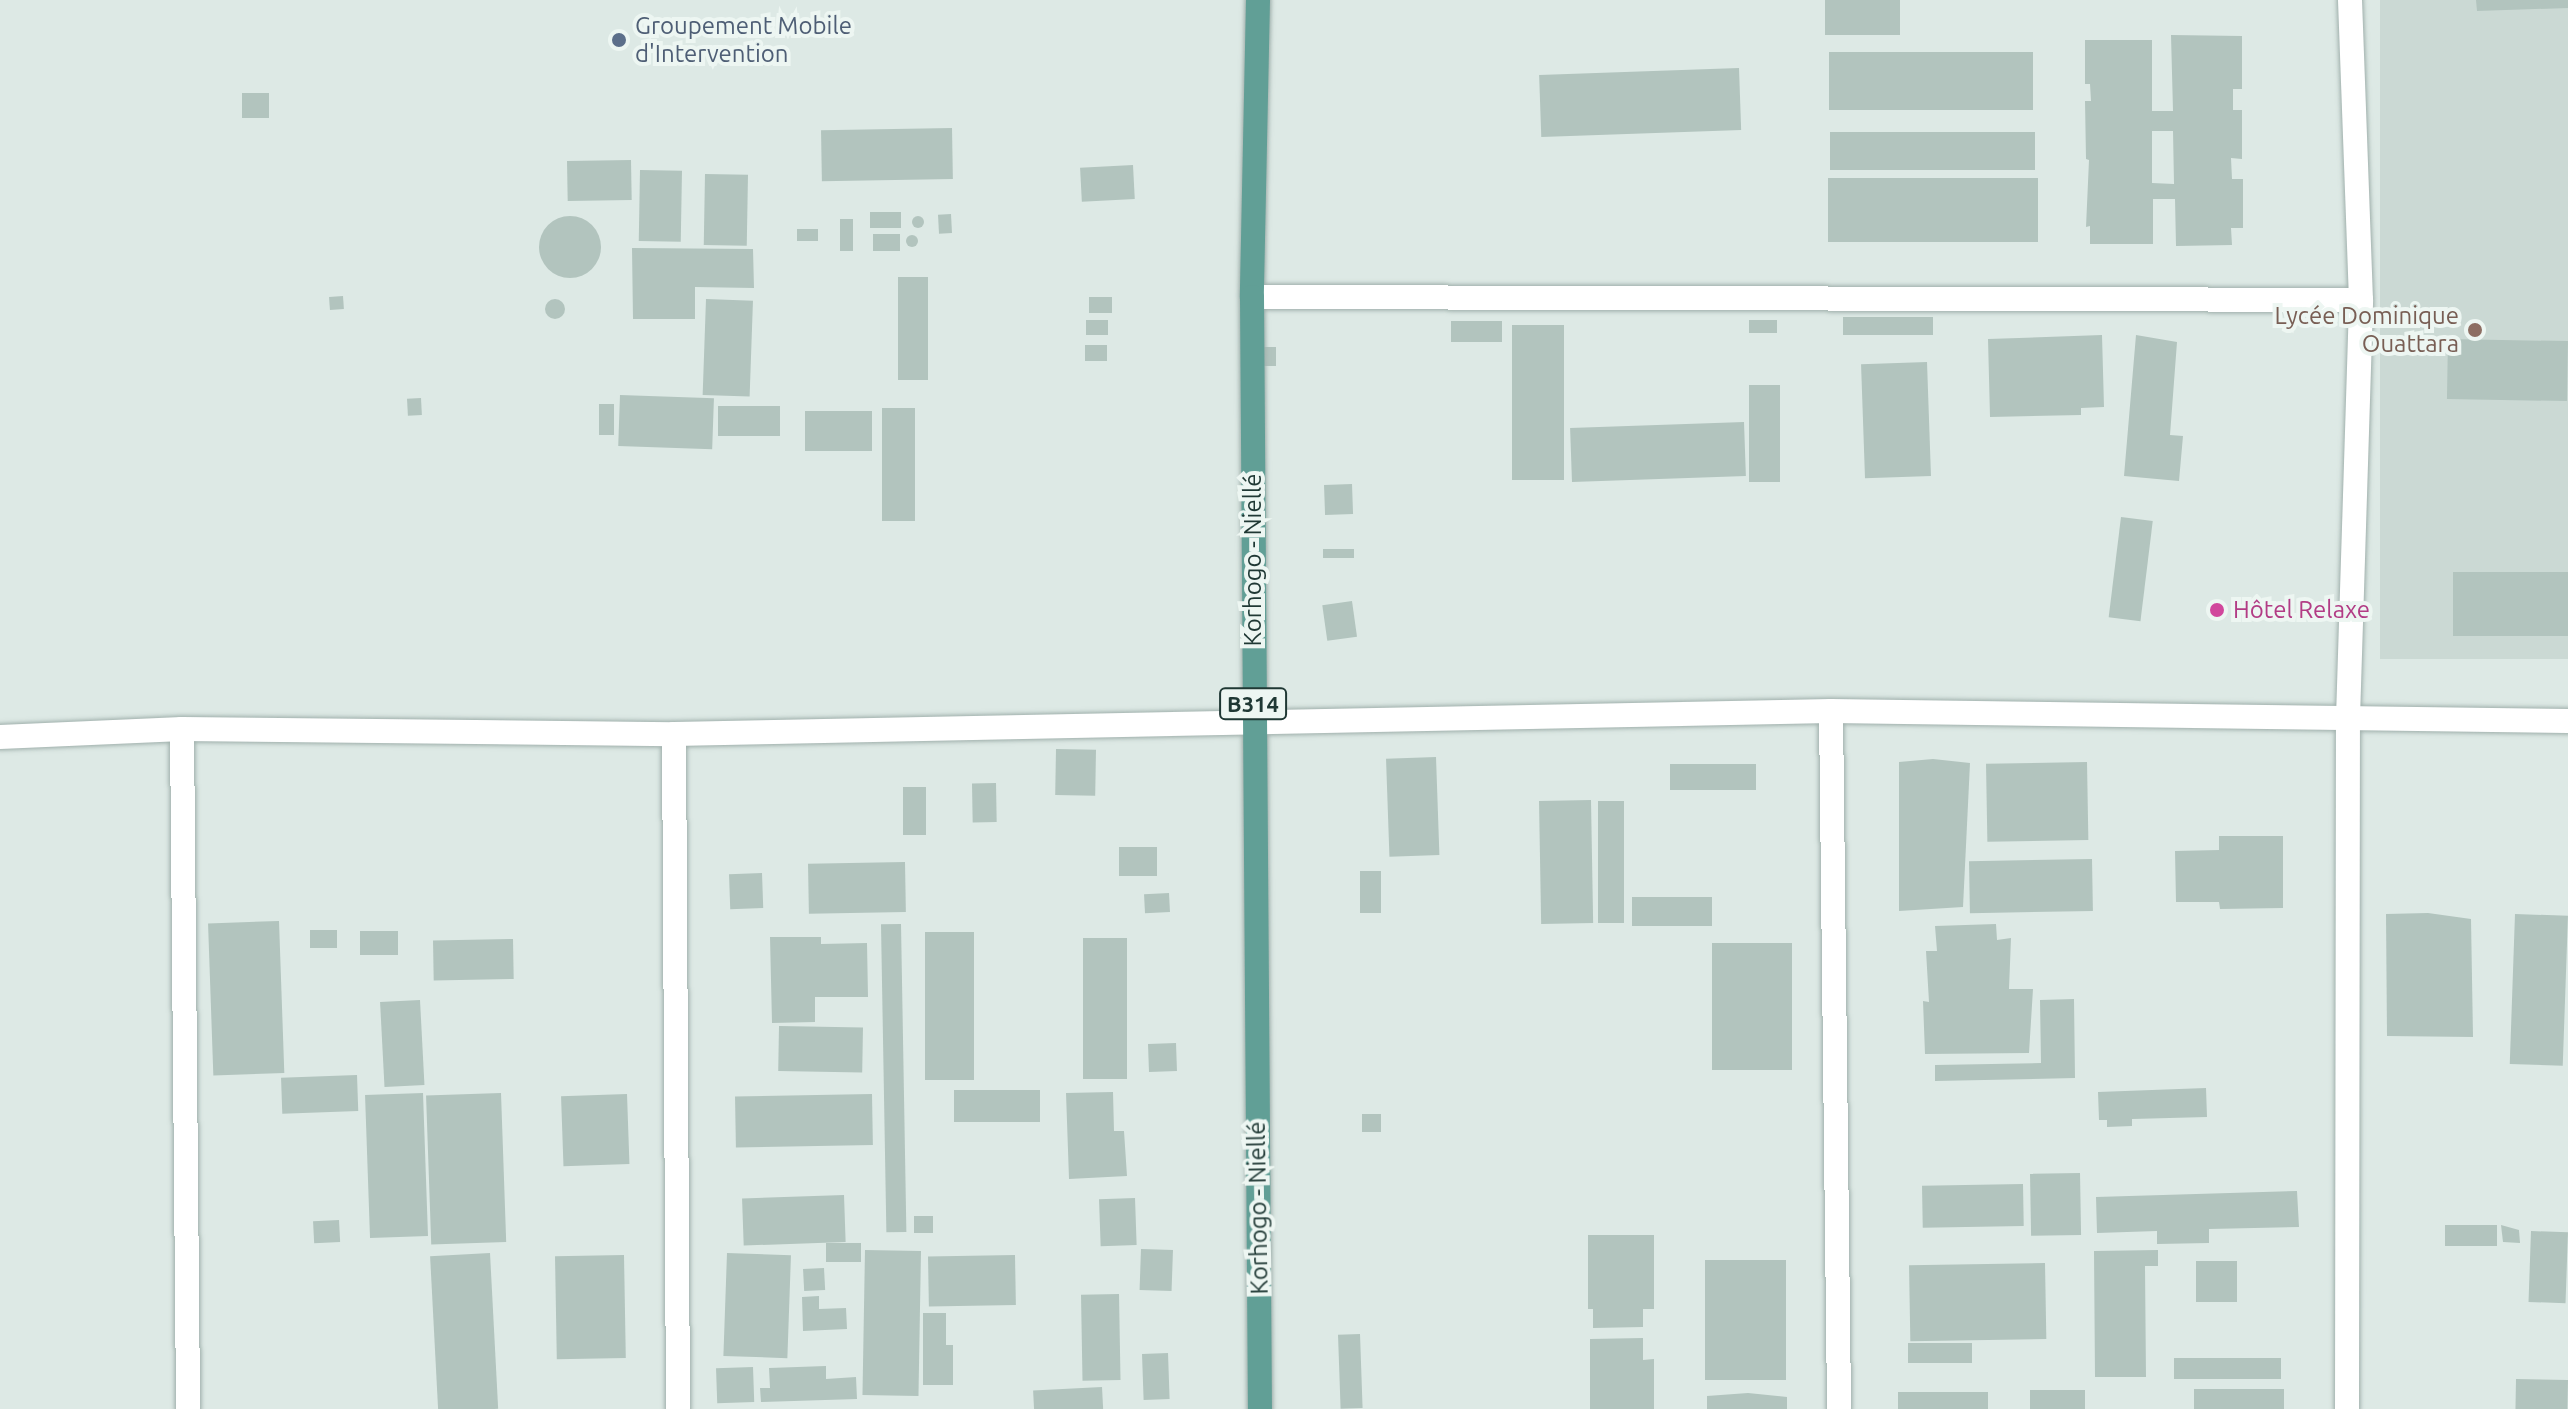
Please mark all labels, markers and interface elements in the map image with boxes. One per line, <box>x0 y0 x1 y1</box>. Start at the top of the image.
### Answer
place label: Groupement Mobile d'Intervention <box>635 12 852 68</box>
marker: Groupement Mobile d'Intervention <box>610 31 628 49</box>
place label: Lycée Dominique Ouattara <box>2274 302 2459 358</box>
marker: Lycée Dominique Ouattara <box>2466 321 2484 339</box>
street label: Korhogo - Niellé <box>1239 474 1267 646</box>
place label: Hôtel Relaxe <box>2233 596 2370 624</box>
marker: Hôtel Relaxe <box>2208 601 2226 619</box>
road number: B314 <box>1219 686 1287 722</box>
street label: Korhogo - Niellé <box>1242 1121 1274 1295</box>

